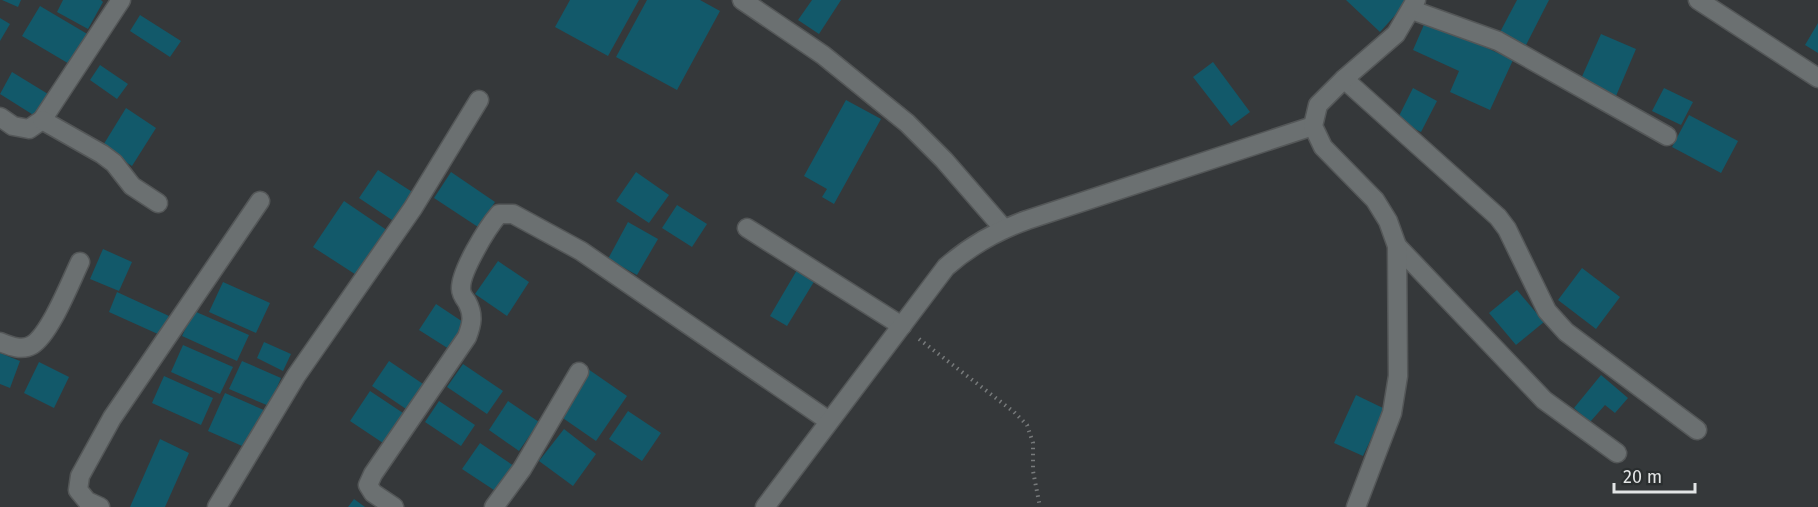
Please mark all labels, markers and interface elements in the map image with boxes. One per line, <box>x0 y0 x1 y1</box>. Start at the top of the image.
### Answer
scale bar <box>1614 456 1695 494</box>
text: 20 m <box>1623 466 1662 488</box>

